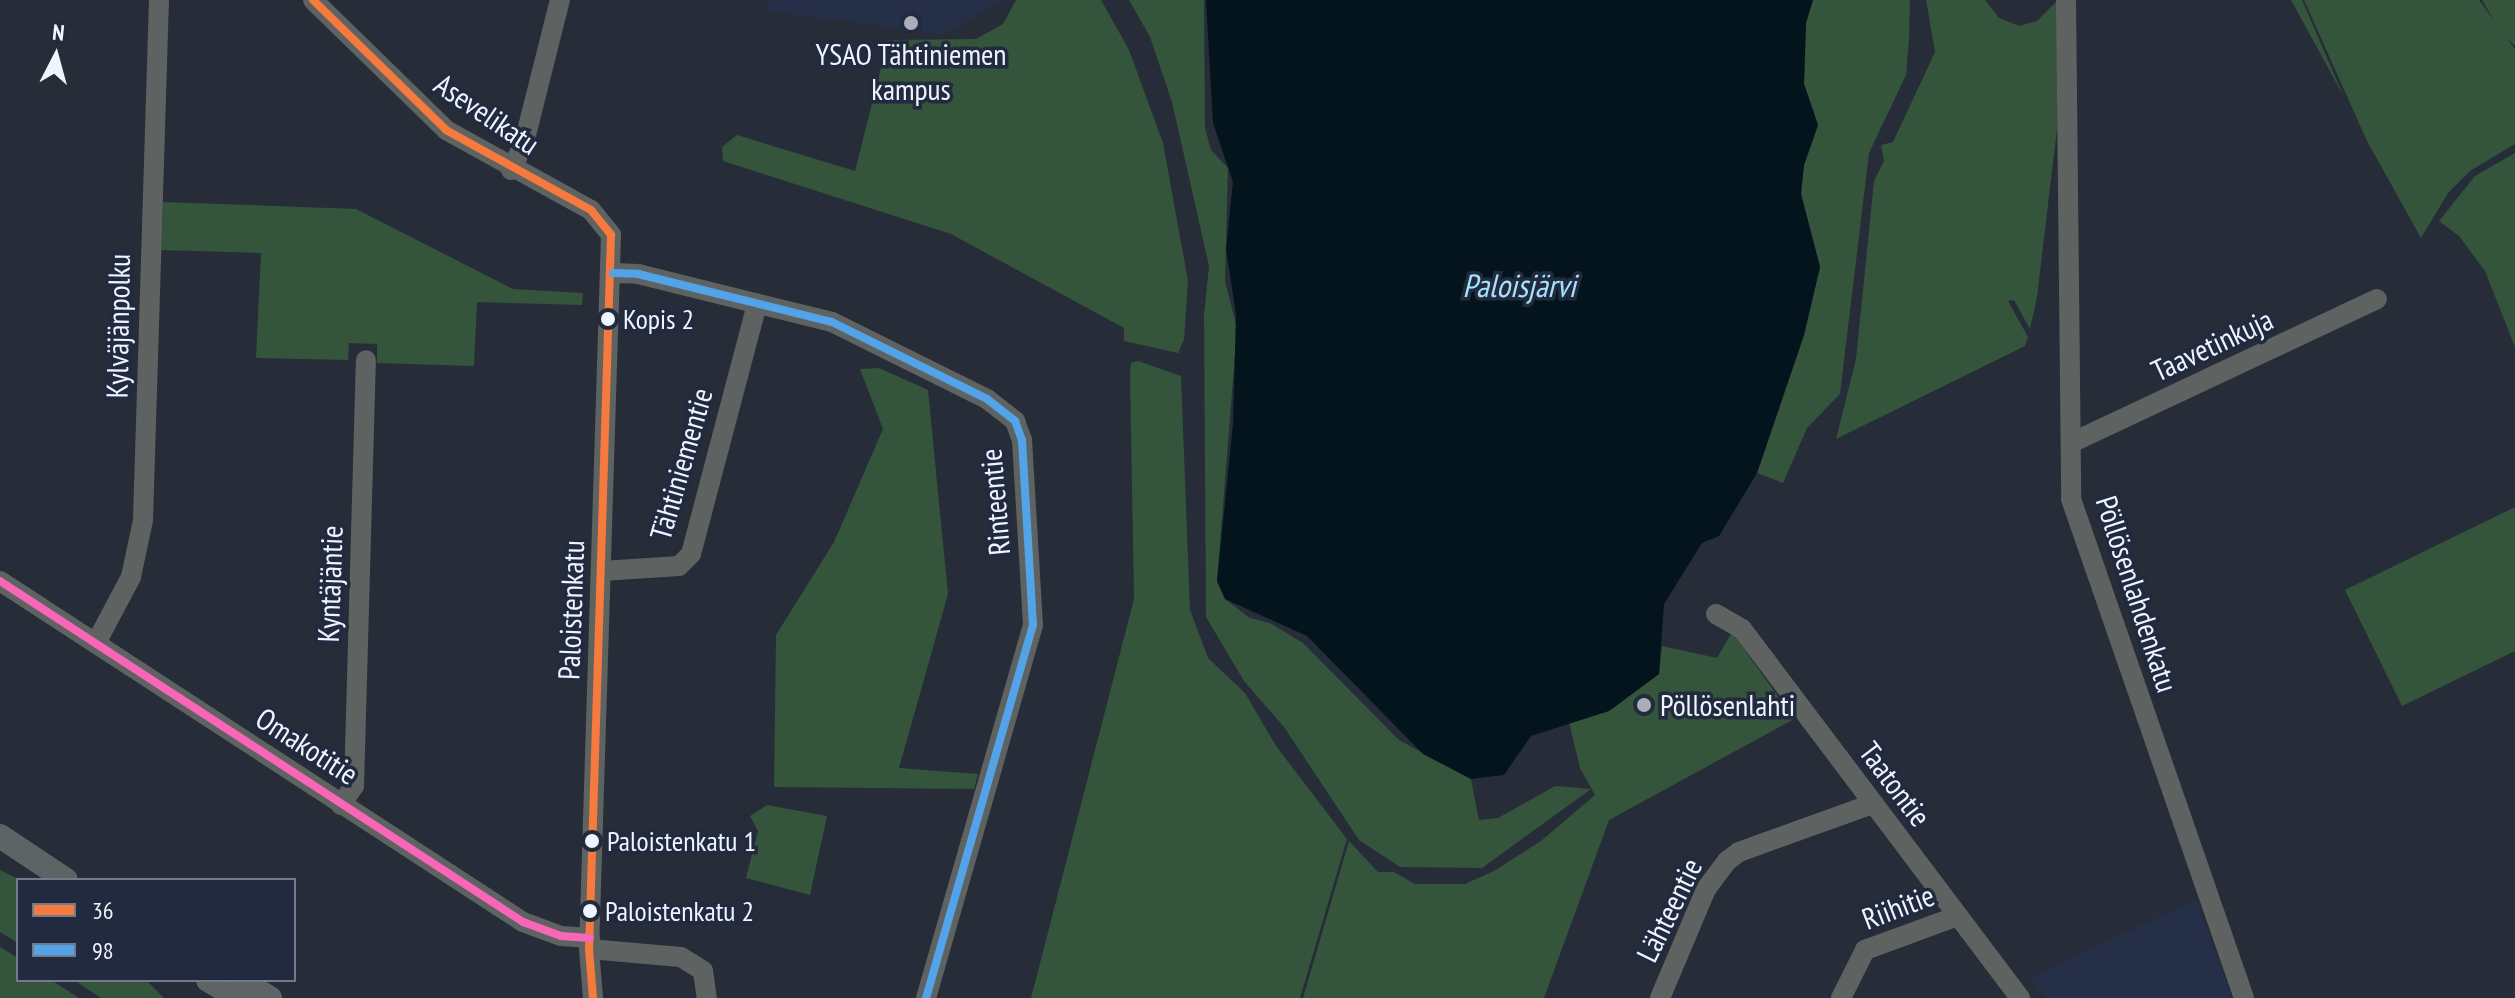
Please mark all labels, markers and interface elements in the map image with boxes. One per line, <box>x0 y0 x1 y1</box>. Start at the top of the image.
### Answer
marker: YSAO Tähtiniemen kampus <box>902 14 920 32</box>
north arrow <box>16 16 96 96</box>
text: N <box>51 18 66 47</box>
place label: YSAO Tähtiniemen kampus <box>815 36 1007 106</box>
street label: Asevelikatu <box>428 66 546 162</box>
street label: Kylväjänpolku <box>99 253 137 399</box>
water label: Paloisjärvi <box>1462 266 1576 304</box>
street label: Taavetinkuja <box>2146 301 2278 389</box>
place label: Kopis 2 <box>623 302 694 336</box>
marker: Kopis 2 <box>600 311 616 327</box>
street label: Tähtiniementie <box>642 384 720 544</box>
street label: Rinteentie <box>972 447 1018 557</box>
street label: Pöllösenlahdenkatu <box>2088 491 2186 697</box>
street label: Kyntäjäntie <box>310 525 350 643</box>
street label: Paloistenkatu <box>551 540 591 680</box>
place label: Pöllösenlahti <box>1660 687 1795 723</box>
marker: Pöllösenlahti <box>1635 696 1653 714</box>
street label: Omakotitie <box>249 700 365 792</box>
street label: Taatontie <box>1852 735 1938 833</box>
place label: Paloistenkatu 1 <box>607 824 756 858</box>
marker: Paloistenkatu 1 <box>584 833 600 849</box>
street label: Lähteentie <box>1629 852 1709 968</box>
street label: Riihitie <box>1857 877 1939 937</box>
legend <box>16 878 296 982</box>
place label: Paloistenkatu 2 <box>605 894 754 928</box>
text: 36 <box>92 895 114 926</box>
marker: Paloistenkatu 2 <box>582 903 598 919</box>
text: 98 <box>92 935 114 966</box>

